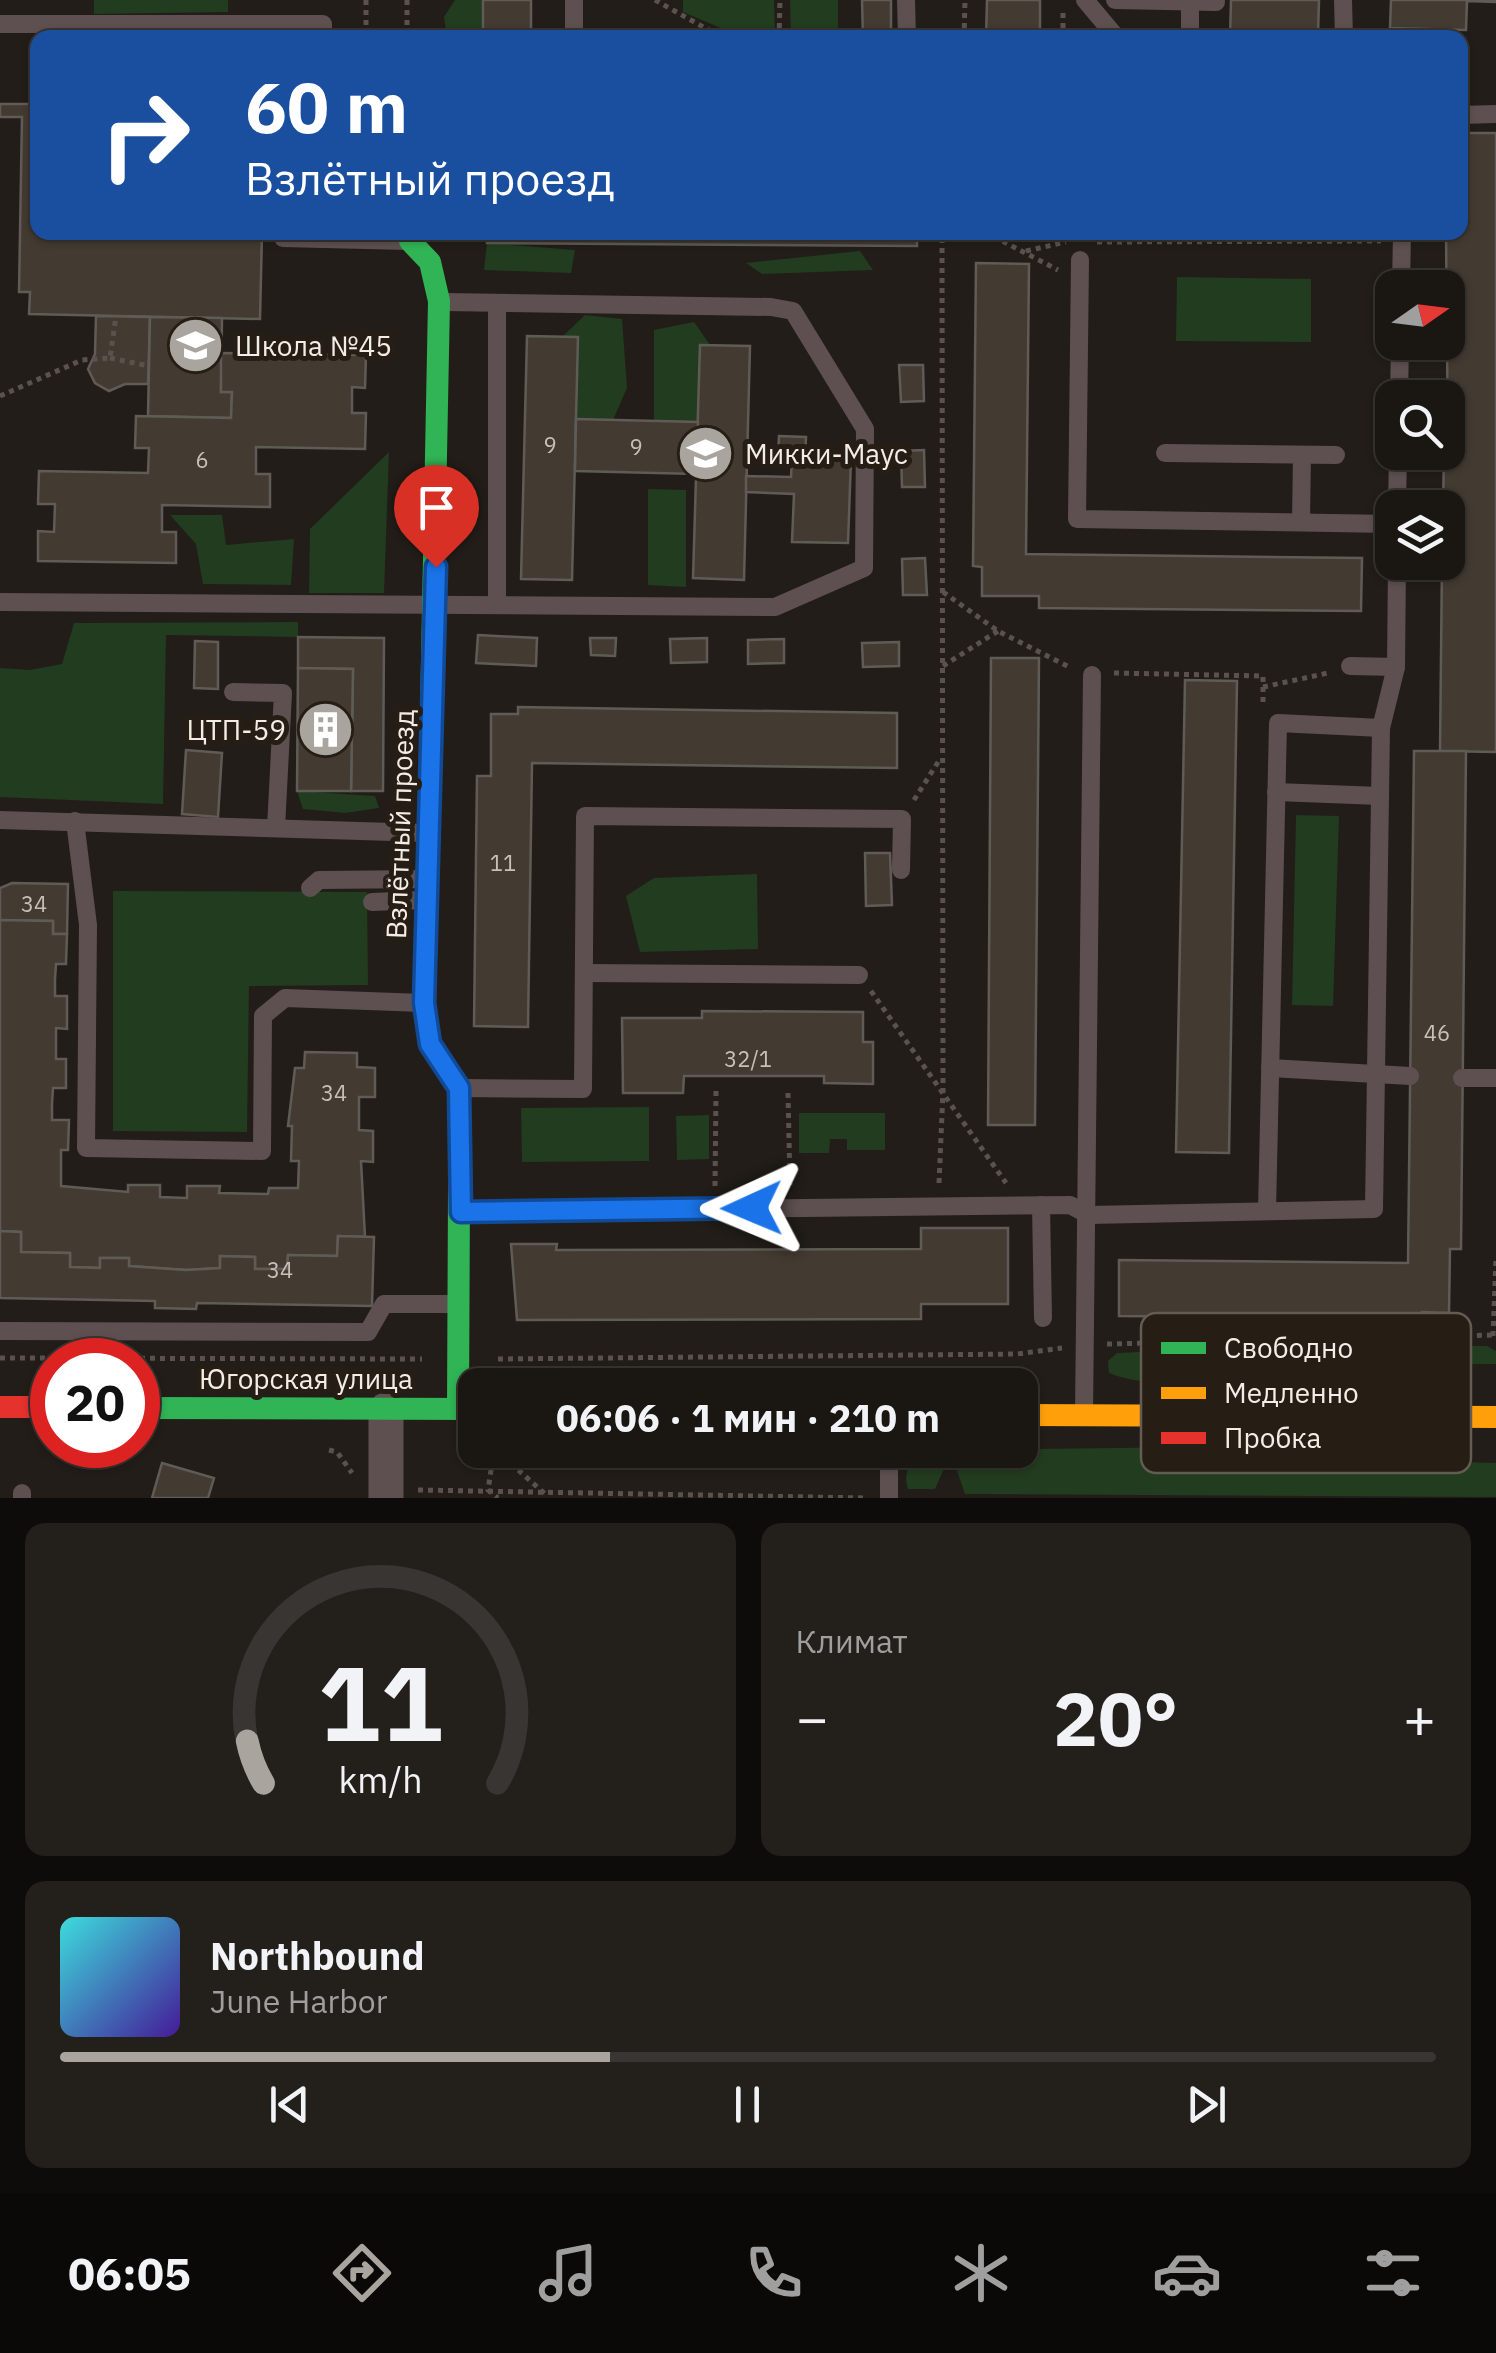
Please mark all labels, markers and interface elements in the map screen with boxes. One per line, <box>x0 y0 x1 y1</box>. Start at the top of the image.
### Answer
text: 60 m <box>245 61 408 152</box>
icon: right <box>80 70 210 200</box>
text: Взлётный проезд <box>245 149 615 207</box>
north arrow <box>1375 270 1465 360</box>
map controls <box>1375 270 1465 580</box>
school or university icon: Школа №45 <box>166 316 226 376</box>
place label: Школа №45 <box>235 327 392 364</box>
button: search <box>1375 380 1465 470</box>
school or university icon: Микки-Маус <box>676 424 736 484</box>
house number: 9 <box>543 430 557 459</box>
house number: 9 <box>629 432 643 461</box>
place label: Микки-Маус <box>745 435 908 472</box>
house number: 6 <box>195 445 209 474</box>
pin <box>394 465 479 568</box>
icon: arrive <box>409 480 464 535</box>
button: layers <box>1375 490 1465 580</box>
building icon: ЦТП-59 <box>295 700 355 760</box>
street label: Взлётный проезд <box>377 708 422 940</box>
place label: ЦТП-59 <box>186 711 286 748</box>
house number: 11 <box>490 848 516 877</box>
house number: 34 <box>21 889 47 918</box>
house number: 46 <box>1424 1018 1450 1047</box>
house number: 32/1 <box>724 1044 772 1073</box>
house number: 34 <box>321 1078 347 1107</box>
position arrow <box>700 1156 804 1260</box>
house number: 34 <box>267 1255 293 1284</box>
legend <box>1141 1313 1471 1473</box>
text: Свободно <box>1224 1329 1353 1366</box>
speed limit sign: 20 <box>30 1338 160 1468</box>
street label: Югорская улица <box>199 1360 413 1397</box>
text: Медленно <box>1224 1374 1359 1411</box>
text: 06:06 · 1 мин · 210 m <box>556 1393 940 1442</box>
text: Пробка <box>1224 1419 1321 1456</box>
text: Климат <box>796 1620 908 1662</box>
text: 11 <box>318 1634 443 1770</box>
text: 20° <box>1053 1669 1178 1767</box>
text: − <box>796 1682 829 1753</box>
text: + <box>1403 1682 1436 1753</box>
text: km/h <box>338 1756 422 1803</box>
text: Northbound <box>210 1931 425 1980</box>
text: June Harbor <box>210 1980 387 2022</box>
icon: previous <box>262 2077 317 2132</box>
icon: pause <box>720 2077 775 2132</box>
icon: next <box>1179 2077 1234 2132</box>
icon: directions <box>327 2238 397 2308</box>
icon: music <box>533 2238 603 2308</box>
icon: phone <box>739 2238 809 2308</box>
icon: climate <box>946 2238 1016 2308</box>
icon: car <box>1152 2238 1222 2308</box>
icon: filters <box>1358 2238 1428 2308</box>
text: 06:05 <box>68 2244 191 2302</box>

